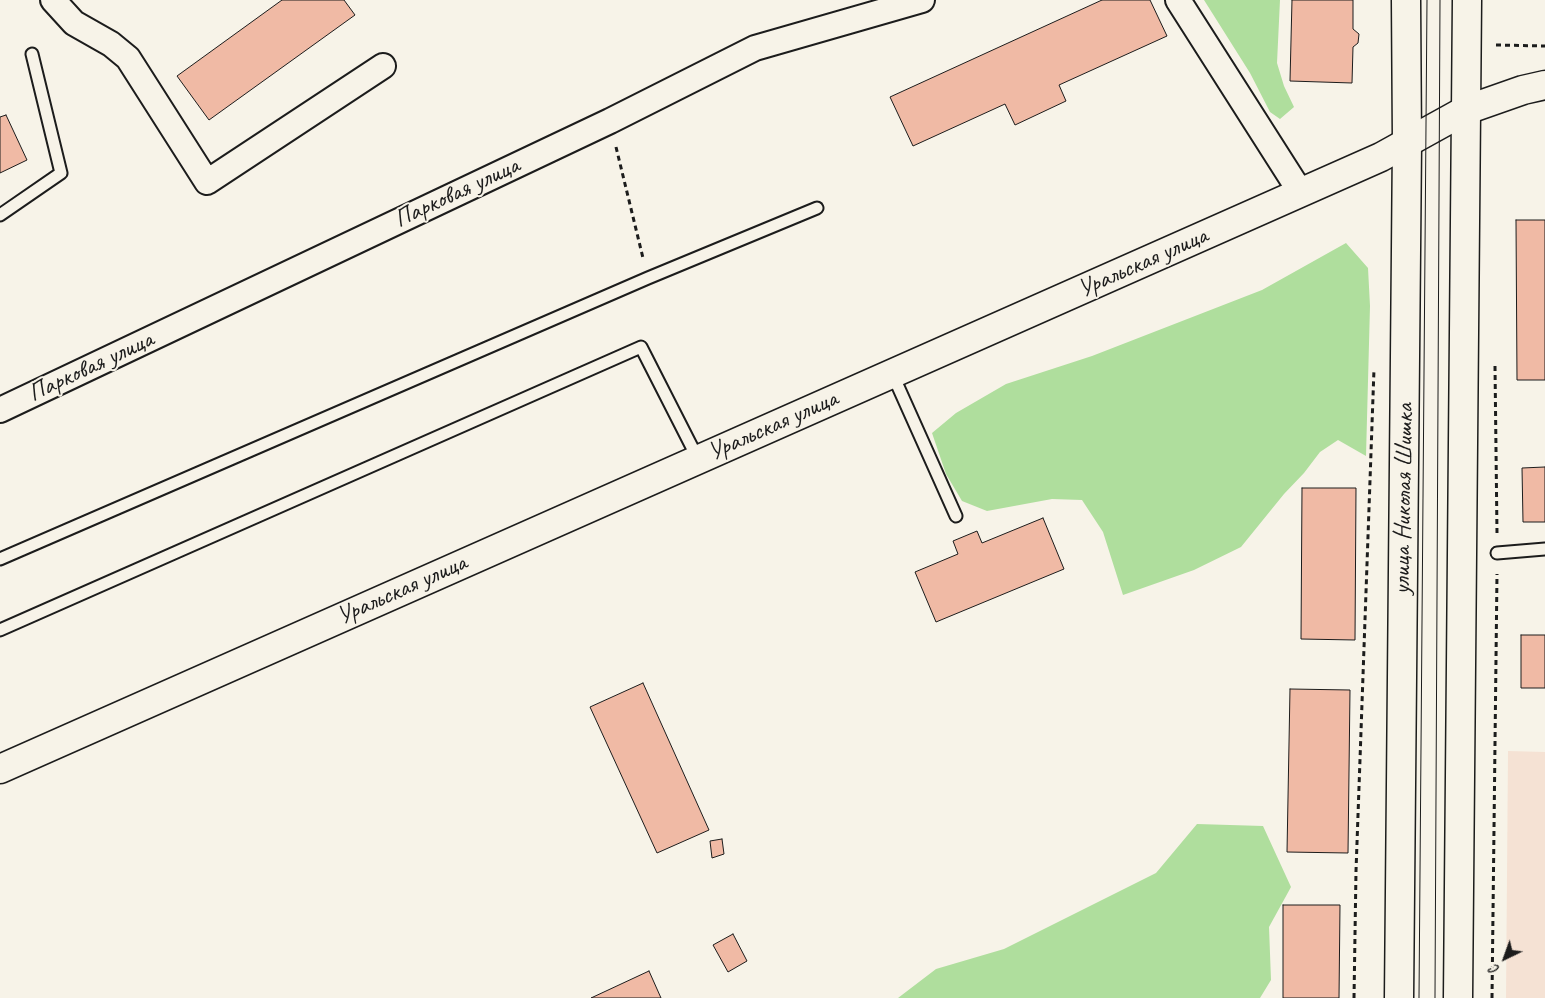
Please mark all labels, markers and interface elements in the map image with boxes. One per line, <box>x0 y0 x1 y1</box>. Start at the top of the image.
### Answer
street label: Парковая улица <box>390 151 524 235</box>
street label: Уральская улица <box>1073 221 1213 305</box>
street label: Парковая улица <box>24 325 158 409</box>
street label: Уральская улица <box>703 384 843 468</box>
street label: улица Николая Шишка <box>1387 403 1421 595</box>
street label: Уральская улица <box>332 548 472 632</box>
north arrow <box>1480 933 1530 983</box>
text: С <box>1486 961 1503 978</box>

